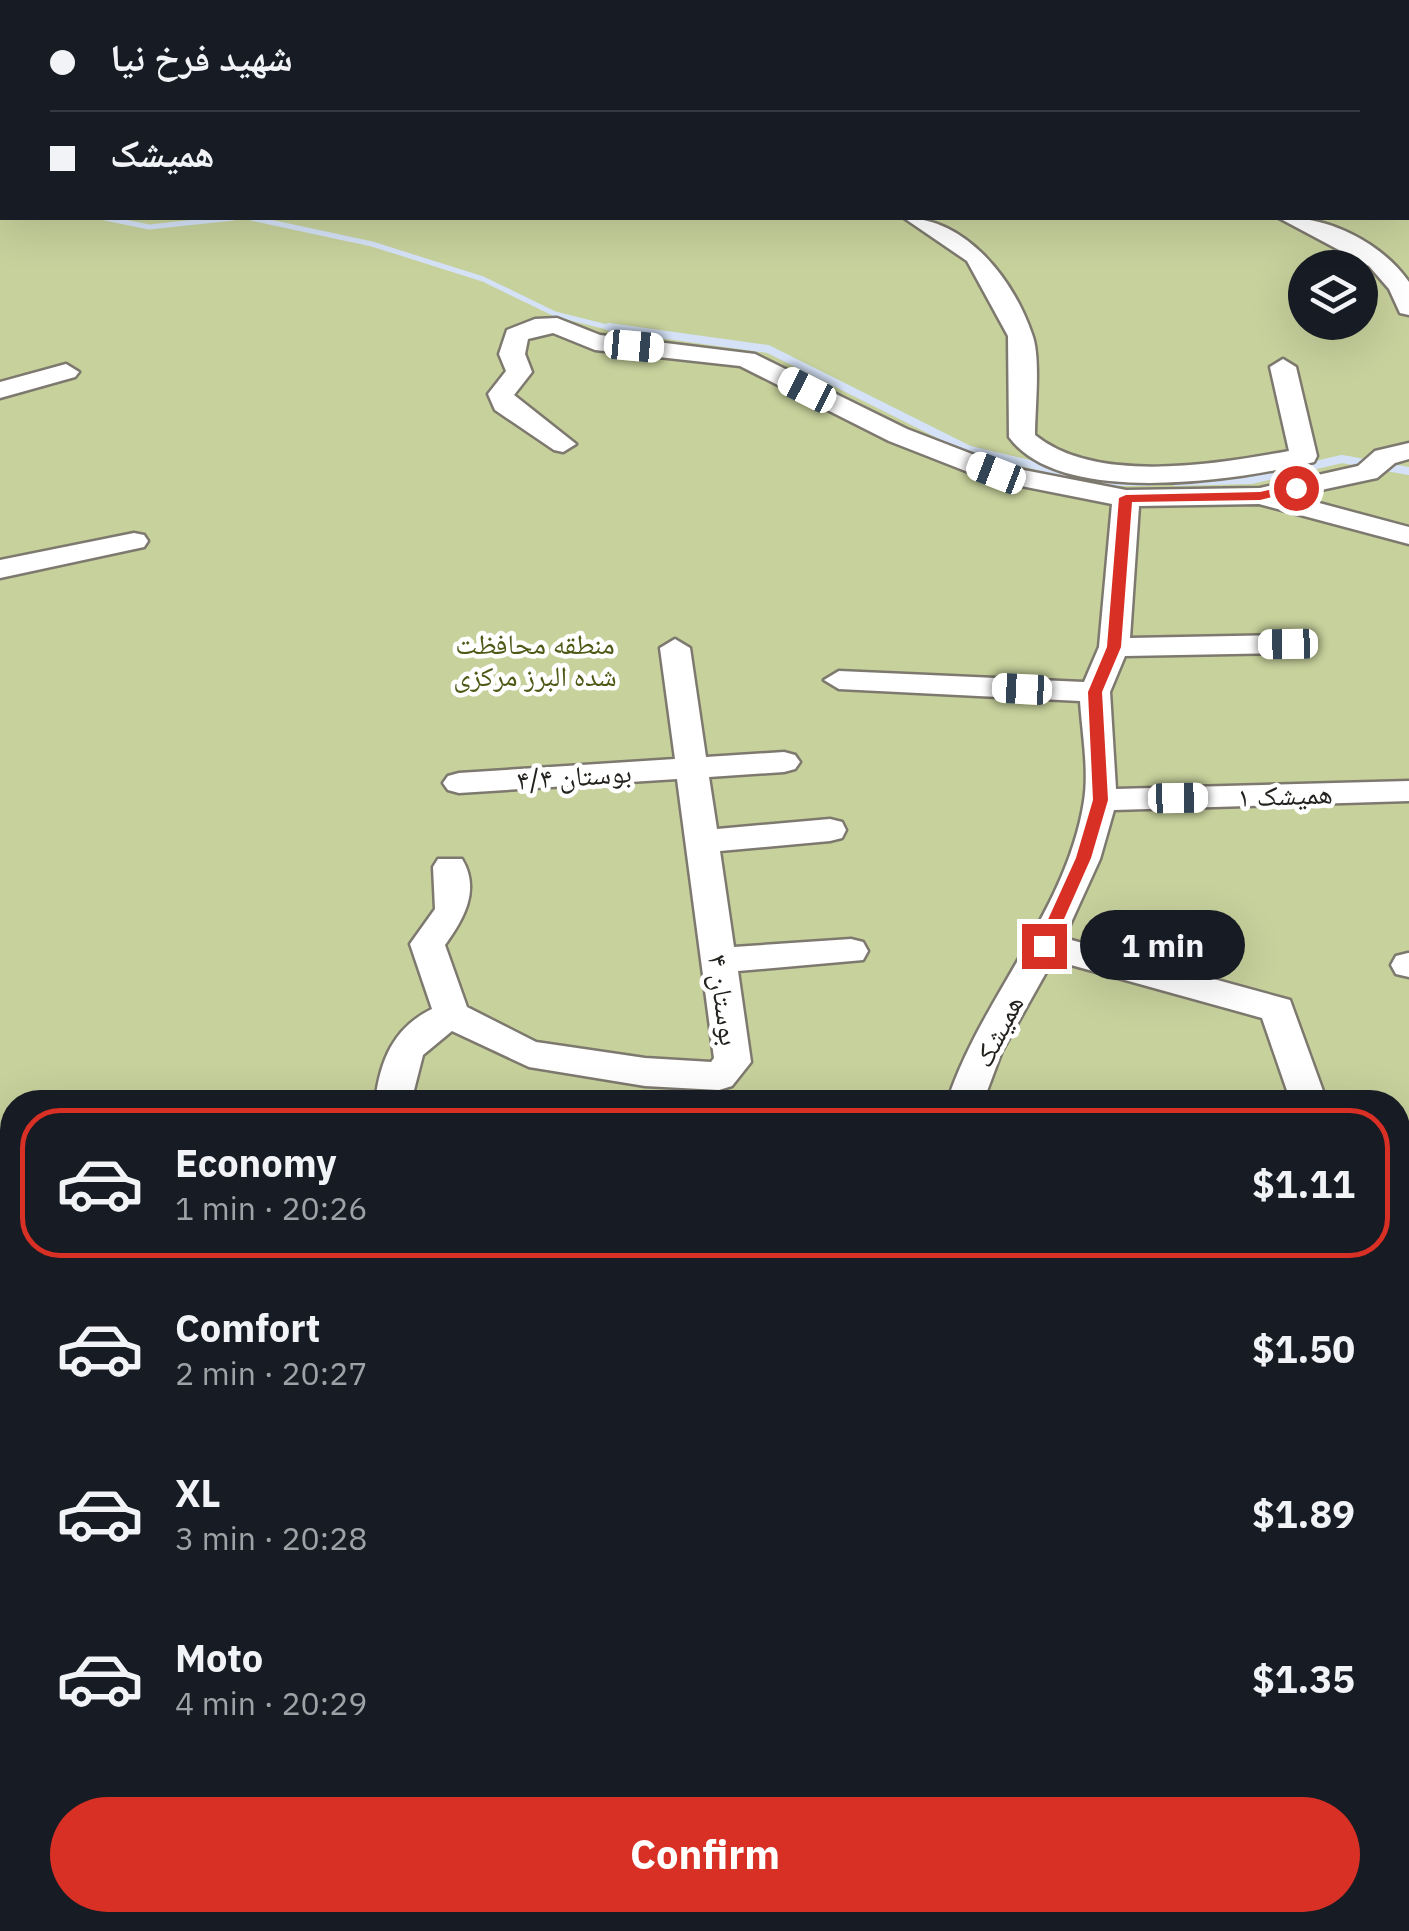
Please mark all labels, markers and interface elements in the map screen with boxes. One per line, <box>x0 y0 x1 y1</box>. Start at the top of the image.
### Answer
text: شهید فرخ نیا <box>110 32 293 81</box>
text: همیشک <box>110 128 215 177</box>
map controls <box>1288 250 1378 340</box>
button: layers <box>1288 250 1378 340</box>
car <box>603 328 665 364</box>
car <box>773 363 841 417</box>
car <box>963 448 1029 498</box>
route start <box>1274 466 1319 511</box>
park label: منطقه محافظت شده البرز مرکزی <box>453 625 617 694</box>
car <box>1258 628 1318 660</box>
car <box>991 672 1053 706</box>
street label: بوستان ۴/۴ <box>515 753 633 798</box>
street label: همیشک ۱ <box>1237 774 1333 815</box>
car <box>1148 782 1208 814</box>
callout: 1 min <box>1079 911 1244 981</box>
route end <box>1022 924 1067 969</box>
text: 1 min <box>1121 924 1204 966</box>
street label: بوستان ۴ <box>700 952 749 1048</box>
street label: همیشک <box>964 988 1031 1073</box>
icon: car <box>55 1138 145 1228</box>
text: Economy <box>175 1138 337 1187</box>
text: $1.11 <box>1252 1159 1355 1208</box>
text: 1 min · 20:26 <box>175 1187 368 1229</box>
icon: car <box>55 1303 145 1393</box>
text: Comfort <box>175 1303 320 1352</box>
text: $1.50 <box>1252 1324 1355 1373</box>
text: 2 min · 20:27 <box>175 1352 368 1394</box>
icon: car <box>55 1468 145 1558</box>
text: XL <box>175 1468 221 1517</box>
text: $1.89 <box>1252 1489 1355 1538</box>
text: 3 min · 20:28 <box>175 1517 368 1559</box>
icon: car <box>55 1633 145 1723</box>
text: Moto <box>175 1633 263 1682</box>
text: $1.35 <box>1252 1654 1355 1703</box>
text: 4 min · 20:29 <box>175 1682 368 1724</box>
button: Confirm <box>50 1797 1360 1912</box>

